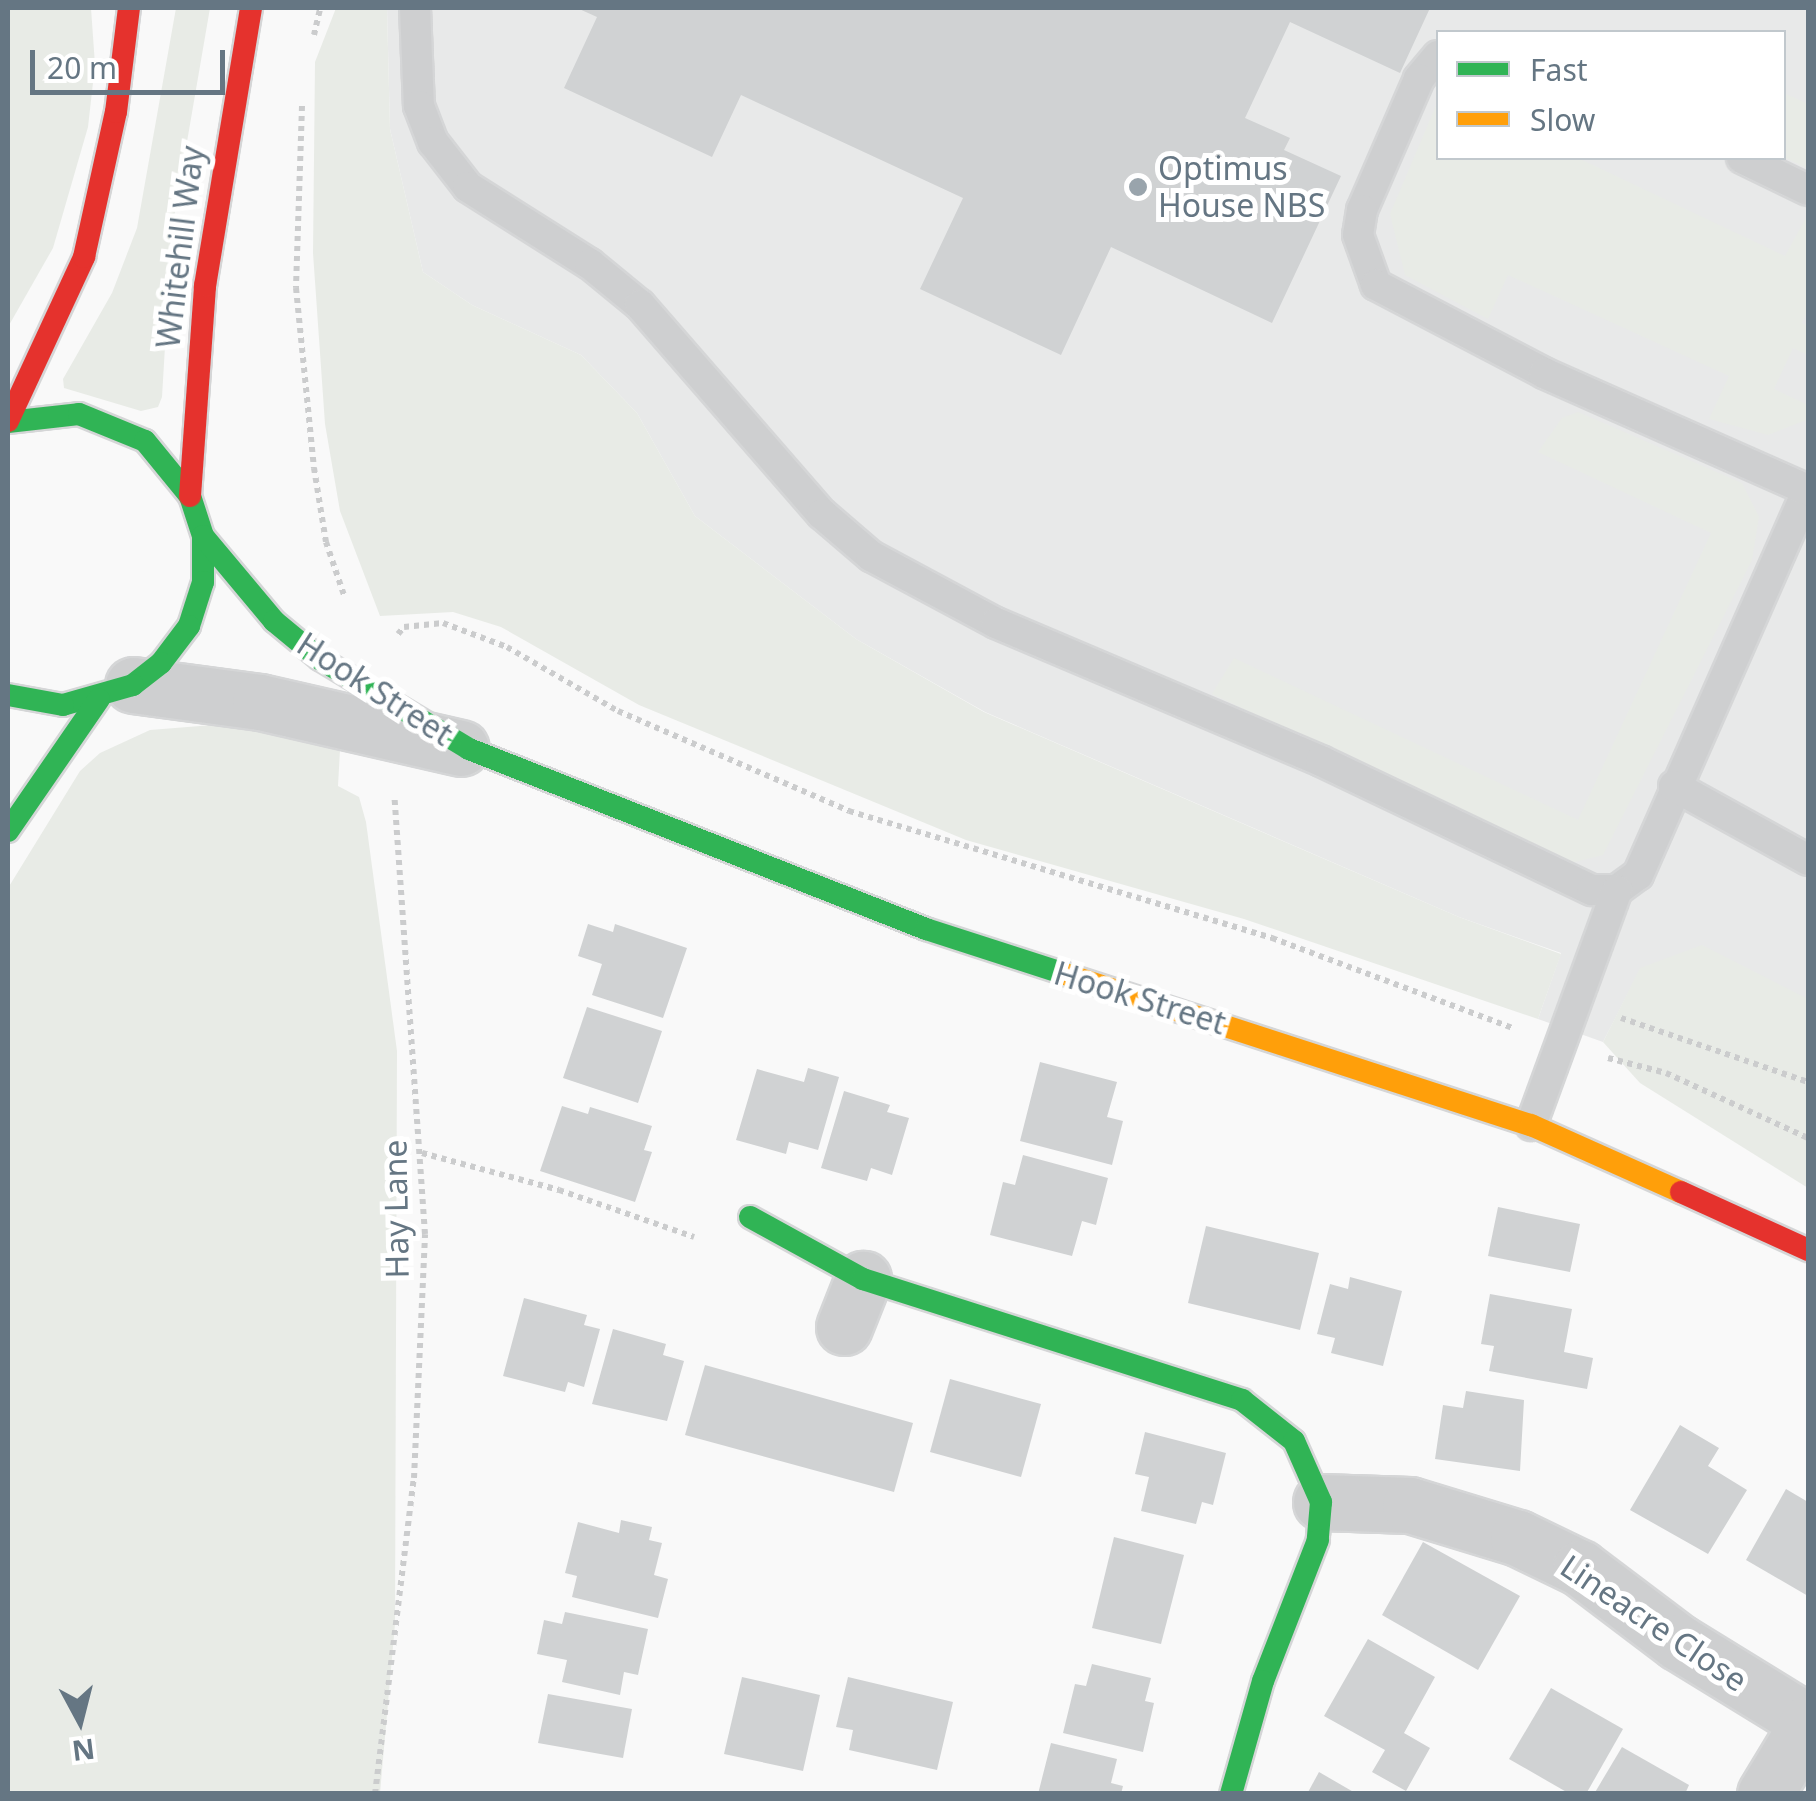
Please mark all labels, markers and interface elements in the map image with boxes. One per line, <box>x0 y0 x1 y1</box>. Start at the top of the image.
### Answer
scale bar <box>35 30 230 92</box>
legend <box>1436 30 1786 160</box>
text: 20 m <box>47 47 117 88</box>
text: Fast <box>1530 49 1588 90</box>
text: Slow <box>1530 99 1595 140</box>
street label: Whitehill Way <box>149 144 211 350</box>
place label: Optimus House NBS <box>1158 150 1325 225</box>
marker: Optimus House NBS <box>1127 176 1149 198</box>
street label: Hook Street <box>290 625 460 753</box>
street label: Hook Street <box>1050 954 1230 1042</box>
street label: Hay Lane <box>376 1139 416 1279</box>
street label: Lineacre Close <box>1554 1547 1754 1699</box>
north arrow <box>30 1671 130 1771</box>
text: N <box>70 1731 97 1771</box>

